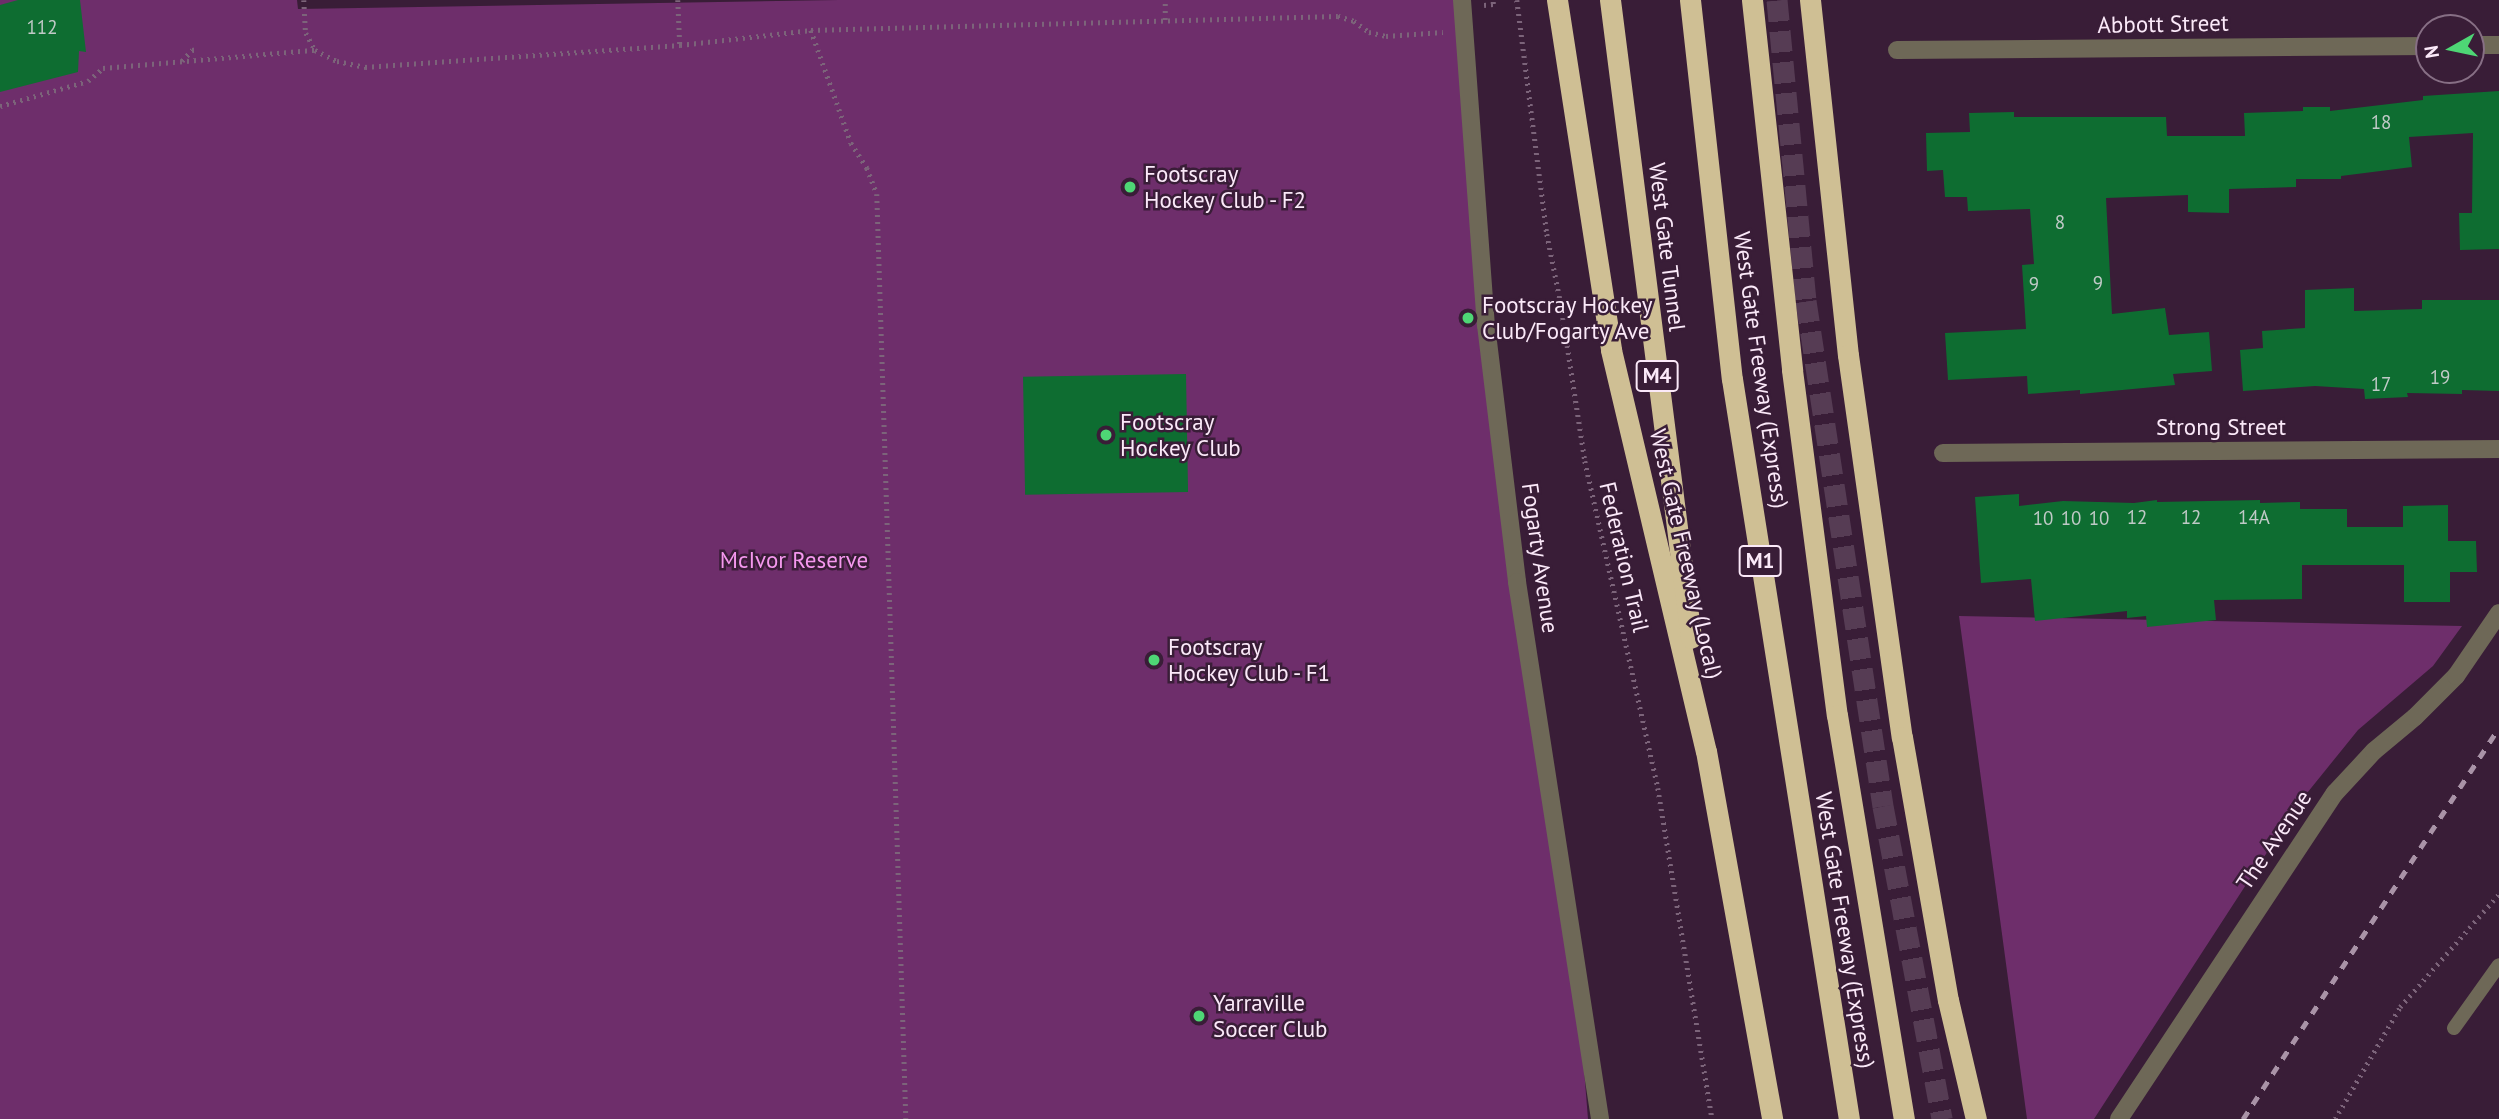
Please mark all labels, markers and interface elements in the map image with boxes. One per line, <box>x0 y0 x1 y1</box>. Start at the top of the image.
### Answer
street label: Abbott Street <box>2097 9 2229 39</box>
north arrow <box>2415 14 2485 84</box>
house number: 112 <box>26 17 58 39</box>
text: N <box>2418 44 2444 60</box>
house number: 18 <box>2371 112 2391 134</box>
place label: Footscray Hockey Club - F2 <box>1144 160 1311 214</box>
street label: West Gate Tunnel <box>1643 161 1691 333</box>
marker: Footscray Hockey Club - F2 <box>1122 179 1138 195</box>
house number: 8 <box>2055 212 2065 234</box>
street label: West Gate Freeway (Express) <box>1728 229 1794 511</box>
house number: 9 <box>2093 273 2103 295</box>
house number: 9 <box>2029 274 2039 296</box>
place label: Footscray Hockey Club/Fogarty Ave <box>1482 291 1653 345</box>
marker: Footscray Hockey Club/Fogarty Ave <box>1460 310 1476 326</box>
road number: M4 <box>1634 358 1680 394</box>
house number: 19 <box>2430 367 2450 389</box>
house number: 17 <box>2371 374 2391 396</box>
place label: Footscray Hockey Club <box>1120 408 1242 462</box>
street label: Strong Street <box>2156 413 2286 441</box>
street label: West Gate Freeway (Local) <box>1644 426 1728 682</box>
marker: Footscray Hockey Club <box>1098 427 1114 443</box>
street label: Federation Trail <box>1593 479 1655 635</box>
street label: Fogarty Avenue <box>1516 480 1564 636</box>
house number: 12 <box>2127 507 2147 529</box>
house number: 12 <box>2181 507 2201 529</box>
house number: 14A <box>2238 507 2270 529</box>
house number: 10 <box>2033 508 2053 530</box>
house number: 10 <box>2061 508 2081 530</box>
house number: 10 <box>2089 508 2109 530</box>
road number: M1 <box>1737 544 1783 578</box>
park label: McIvor Reserve <box>720 546 868 574</box>
place label: Footscray Hockey Club - F1 <box>1168 633 1335 687</box>
marker: Footscray Hockey Club - F1 <box>1146 652 1162 668</box>
street label: The Avenue <box>2230 785 2318 895</box>
street label: West Gate Freeway (Express) <box>1809 789 1881 1071</box>
place label: Yarraville Soccer Club <box>1213 989 1328 1043</box>
marker: Yarraville Soccer Club <box>1191 1008 1207 1024</box>

